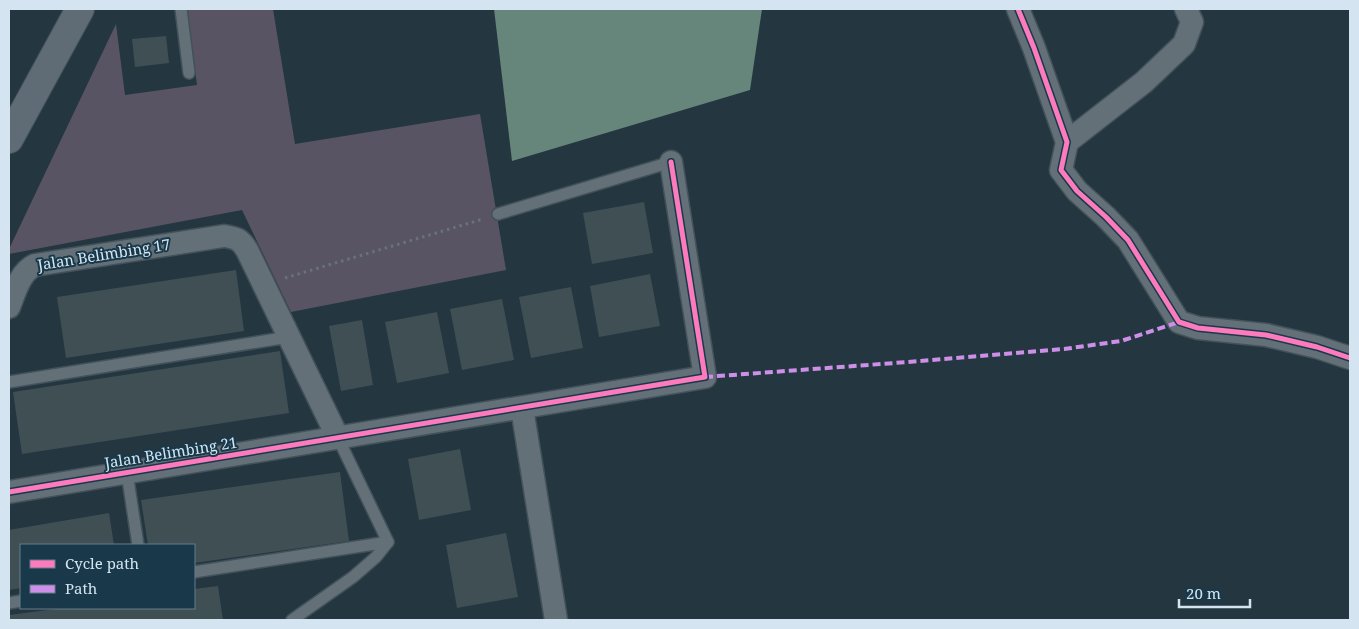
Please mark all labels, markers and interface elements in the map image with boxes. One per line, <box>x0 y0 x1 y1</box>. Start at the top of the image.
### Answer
street label: Jalan Belimbing 17 <box>35 234 172 275</box>
street label: Jalan Belimbing 21 <box>102 432 239 473</box>
legend <box>20 544 195 609</box>
text: Cycle path <box>65 553 140 573</box>
scale bar <box>1179 576 1250 608</box>
text: Path <box>65 578 98 598</box>
text: 20 m <box>1186 583 1221 603</box>

